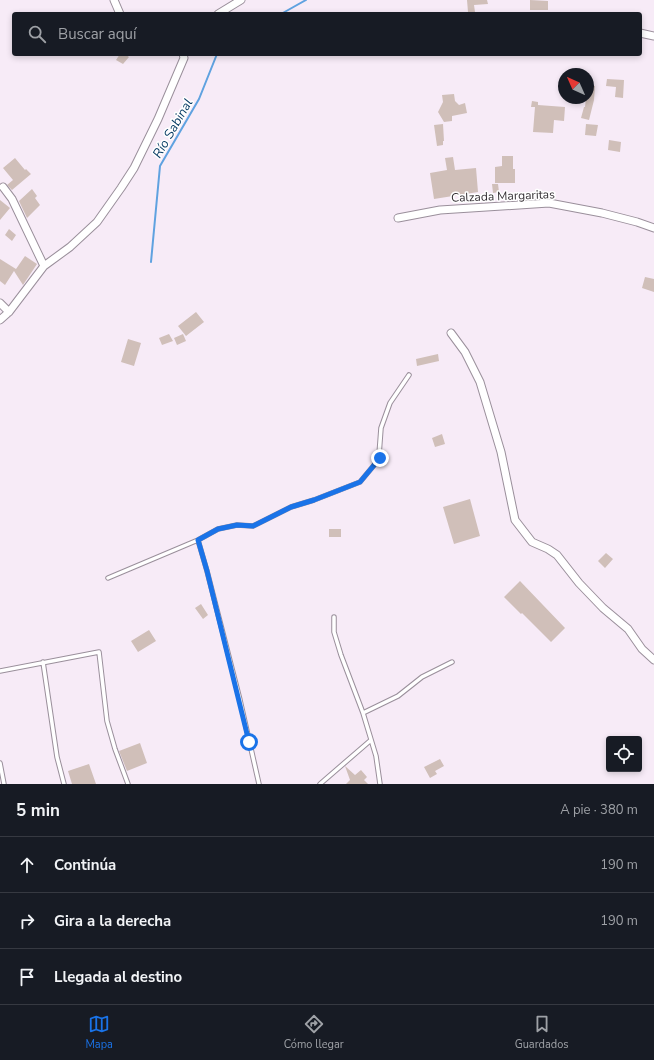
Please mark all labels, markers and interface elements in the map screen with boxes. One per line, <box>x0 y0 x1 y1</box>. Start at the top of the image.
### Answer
search box <box>12 12 642 56</box>
icon: search <box>26 23 48 45</box>
text: Buscar aquí <box>58 24 136 44</box>
north arrow <box>558 68 594 104</box>
water label: Río Sabinal <box>149 95 197 162</box>
street label: Calzada Margaritas <box>451 186 555 206</box>
route end <box>371 449 389 467</box>
route start <box>240 733 258 751</box>
map controls <box>606 736 642 772</box>
button: locate <box>606 736 642 772</box>
text: 5 min <box>16 799 60 822</box>
text: A pie · 380 m <box>560 801 638 819</box>
icon: ahead <box>16 854 38 876</box>
text: Continúa <box>54 855 116 875</box>
text: 190 m <box>600 856 638 874</box>
icon: right <box>16 910 38 932</box>
text: Gira a la derecha <box>54 911 171 931</box>
text: 190 m <box>600 912 638 930</box>
icon: arrive <box>16 966 38 988</box>
text: Llegada al destino <box>54 967 182 987</box>
tab: Mapa <box>85 1013 113 1052</box>
tab: Cómo llegar <box>284 1013 344 1052</box>
tab: Guardados <box>515 1013 569 1052</box>

